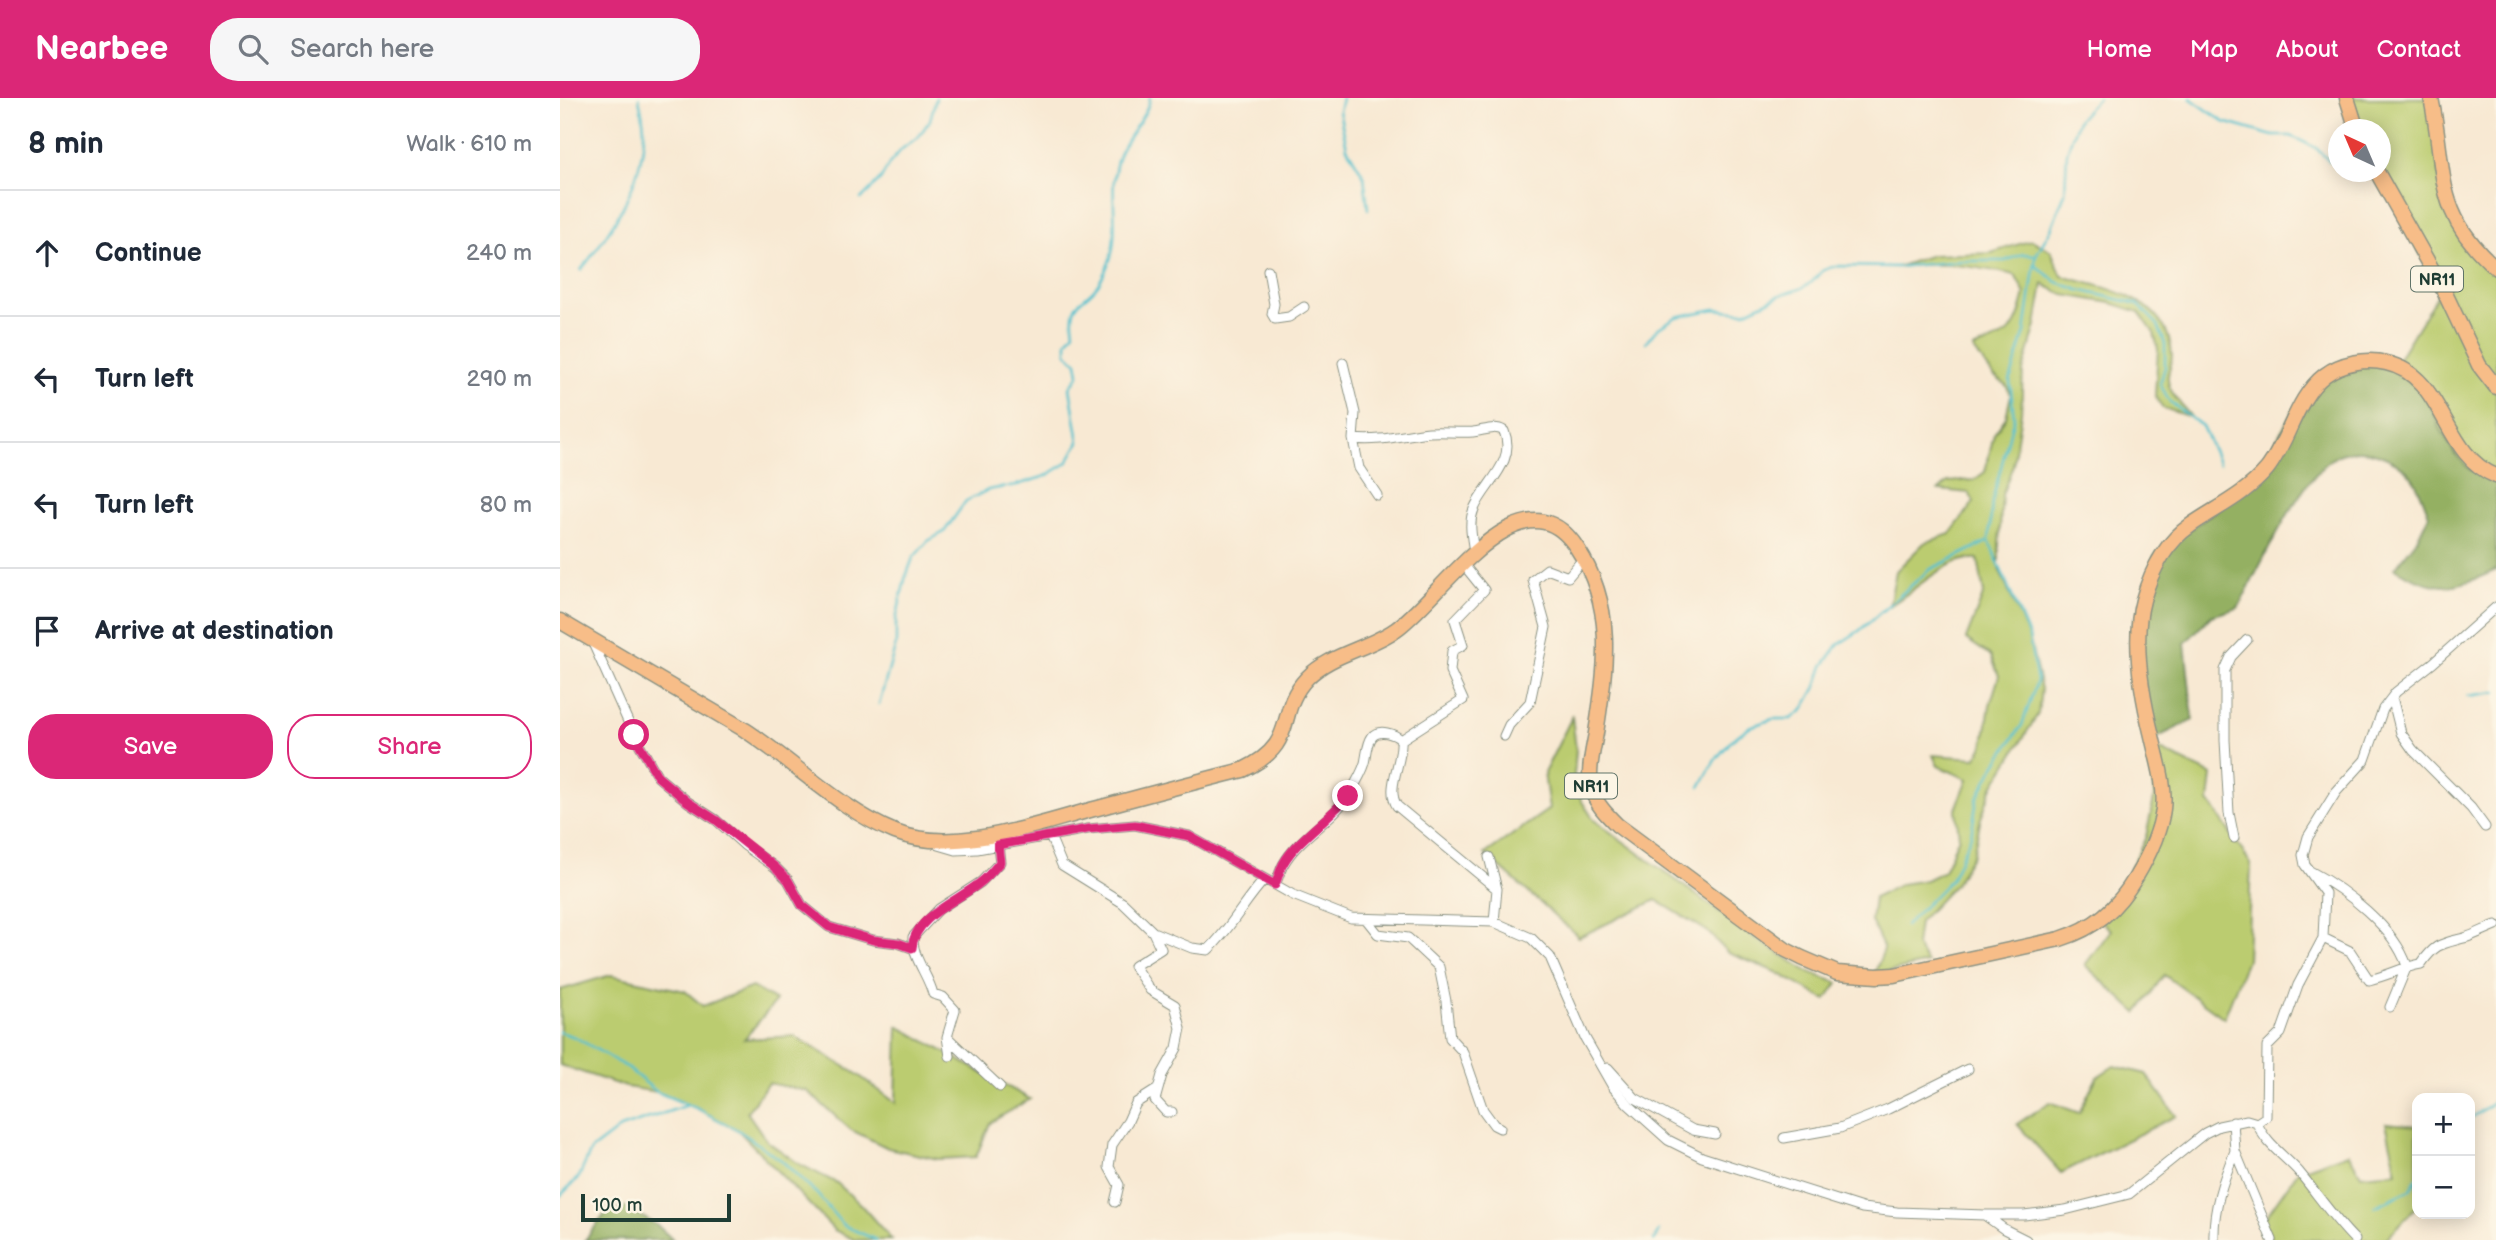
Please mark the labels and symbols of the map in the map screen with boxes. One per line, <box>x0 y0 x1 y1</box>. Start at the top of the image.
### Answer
north arrow <box>2328 119 2391 182</box>
road number: NR11 <box>2411 266 2463 292</box>
route start <box>618 719 649 750</box>
road number: NR11 <box>1565 774 1617 799</box>
route end <box>1332 780 1363 811</box>
scale bar <box>581 1191 732 1223</box>

